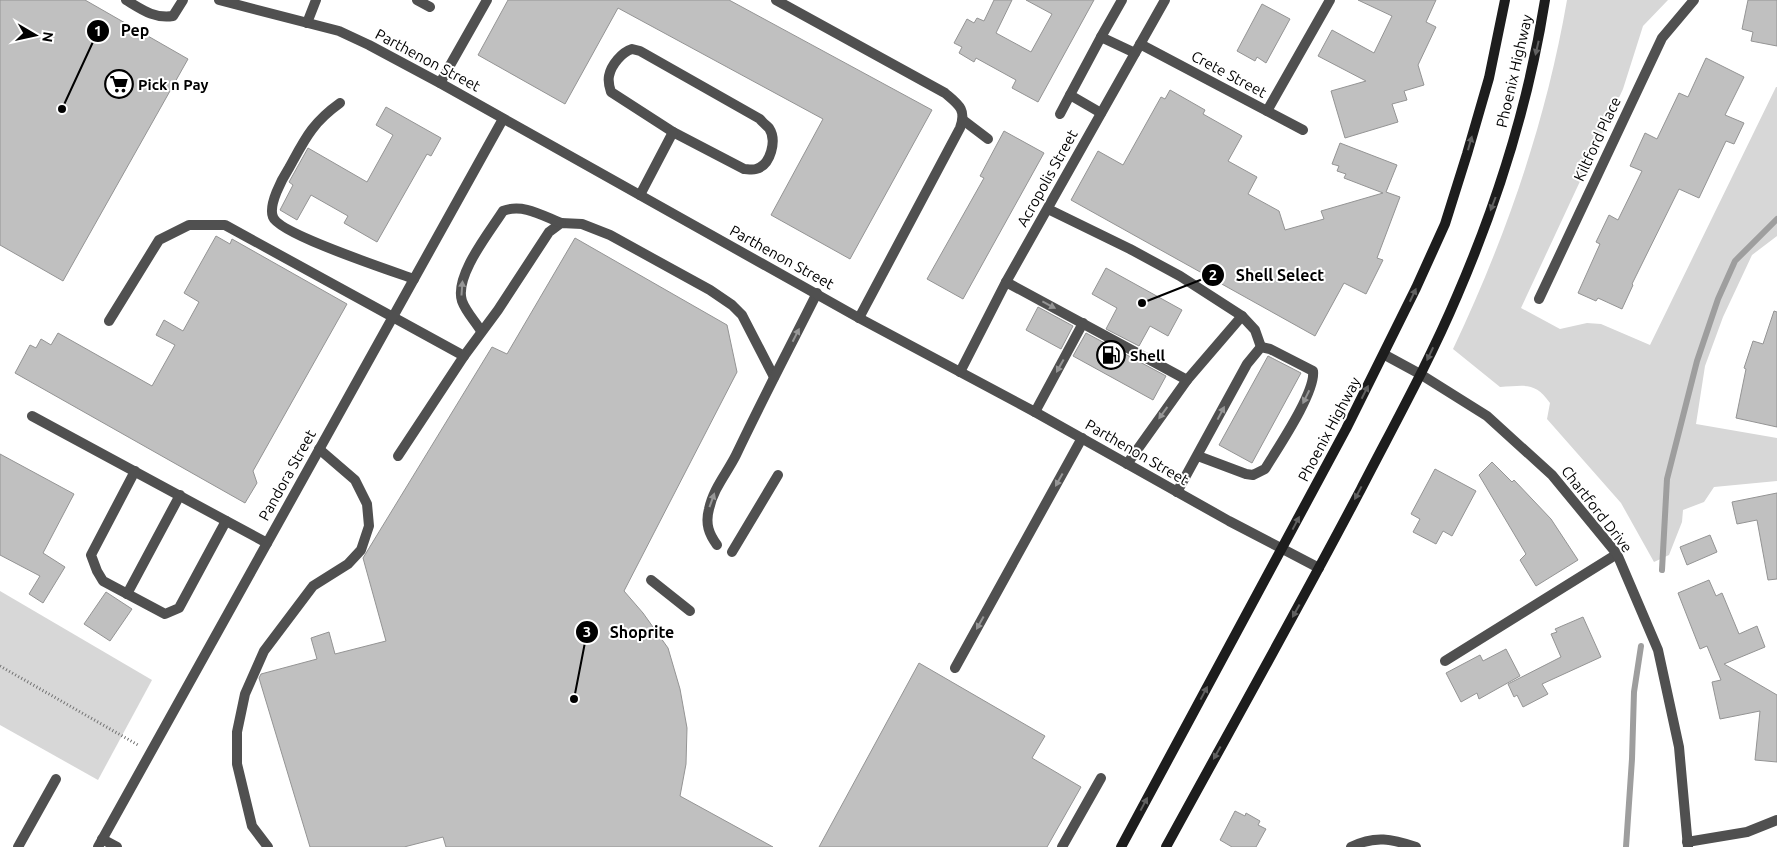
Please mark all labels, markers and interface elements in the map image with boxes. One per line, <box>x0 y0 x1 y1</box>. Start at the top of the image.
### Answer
north arrow <box>10 10 60 60</box>
street label: Phoenix Highway <box>1493 13 1535 129</box>
callout: Pep <box>86 15 159 46</box>
text: Pep <box>121 21 149 39</box>
text: 1 <box>94 22 102 39</box>
street label: Parthenon Street <box>373 25 483 95</box>
text: N <box>39 31 57 43</box>
one-way arrow <box>1533 41 1541 56</box>
street label: Crete Street <box>1189 47 1270 101</box>
supermarket icon: Pick n Pay <box>104 69 134 99</box>
place label: Pick n Pay <box>138 76 209 93</box>
street label: Kiltford Place <box>1570 94 1624 184</box>
street label: Acropolis Street <box>1013 127 1081 229</box>
one-way arrow <box>1467 136 1475 151</box>
one-way arrow <box>1489 197 1496 212</box>
street label: Parthenon Street <box>727 221 837 293</box>
callout: Shell Select <box>1201 260 1334 291</box>
text: 2 <box>1209 266 1217 283</box>
text: Shell Select <box>1236 266 1324 284</box>
one-way arrow <box>458 280 466 296</box>
one-way arrow <box>1409 288 1417 302</box>
one-way arrow <box>1042 300 1055 309</box>
one-way arrow <box>792 328 800 342</box>
fuel station icon: Shell <box>1096 340 1126 370</box>
place label: Shell <box>1130 347 1165 364</box>
one-way arrow <box>1426 347 1434 361</box>
one-way arrow <box>1056 358 1064 373</box>
street label: Phoenix Highway <box>1294 374 1364 484</box>
one-way arrow <box>1361 385 1369 399</box>
one-way arrow <box>1302 390 1310 404</box>
one-way arrow <box>1217 405 1225 420</box>
one-way arrow <box>1158 406 1168 420</box>
street label: Parthenon Street <box>1082 416 1192 488</box>
street label: Pandora Street <box>255 426 319 523</box>
street label: Chartford Drive <box>1558 462 1636 556</box>
one-way arrow <box>1055 473 1063 488</box>
one-way arrow <box>1354 486 1362 500</box>
one-way arrow <box>708 492 716 507</box>
one-way arrow <box>1292 516 1300 531</box>
one-way arrow <box>1291 604 1300 618</box>
one-way arrow <box>976 616 985 629</box>
callout: Shoprite <box>575 617 684 648</box>
text: 3 <box>583 623 591 640</box>
text: Shoprite <box>610 623 674 641</box>
one-way arrow <box>1200 686 1208 701</box>
one-way arrow <box>1213 747 1222 760</box>
one-way arrow <box>1140 797 1148 811</box>

